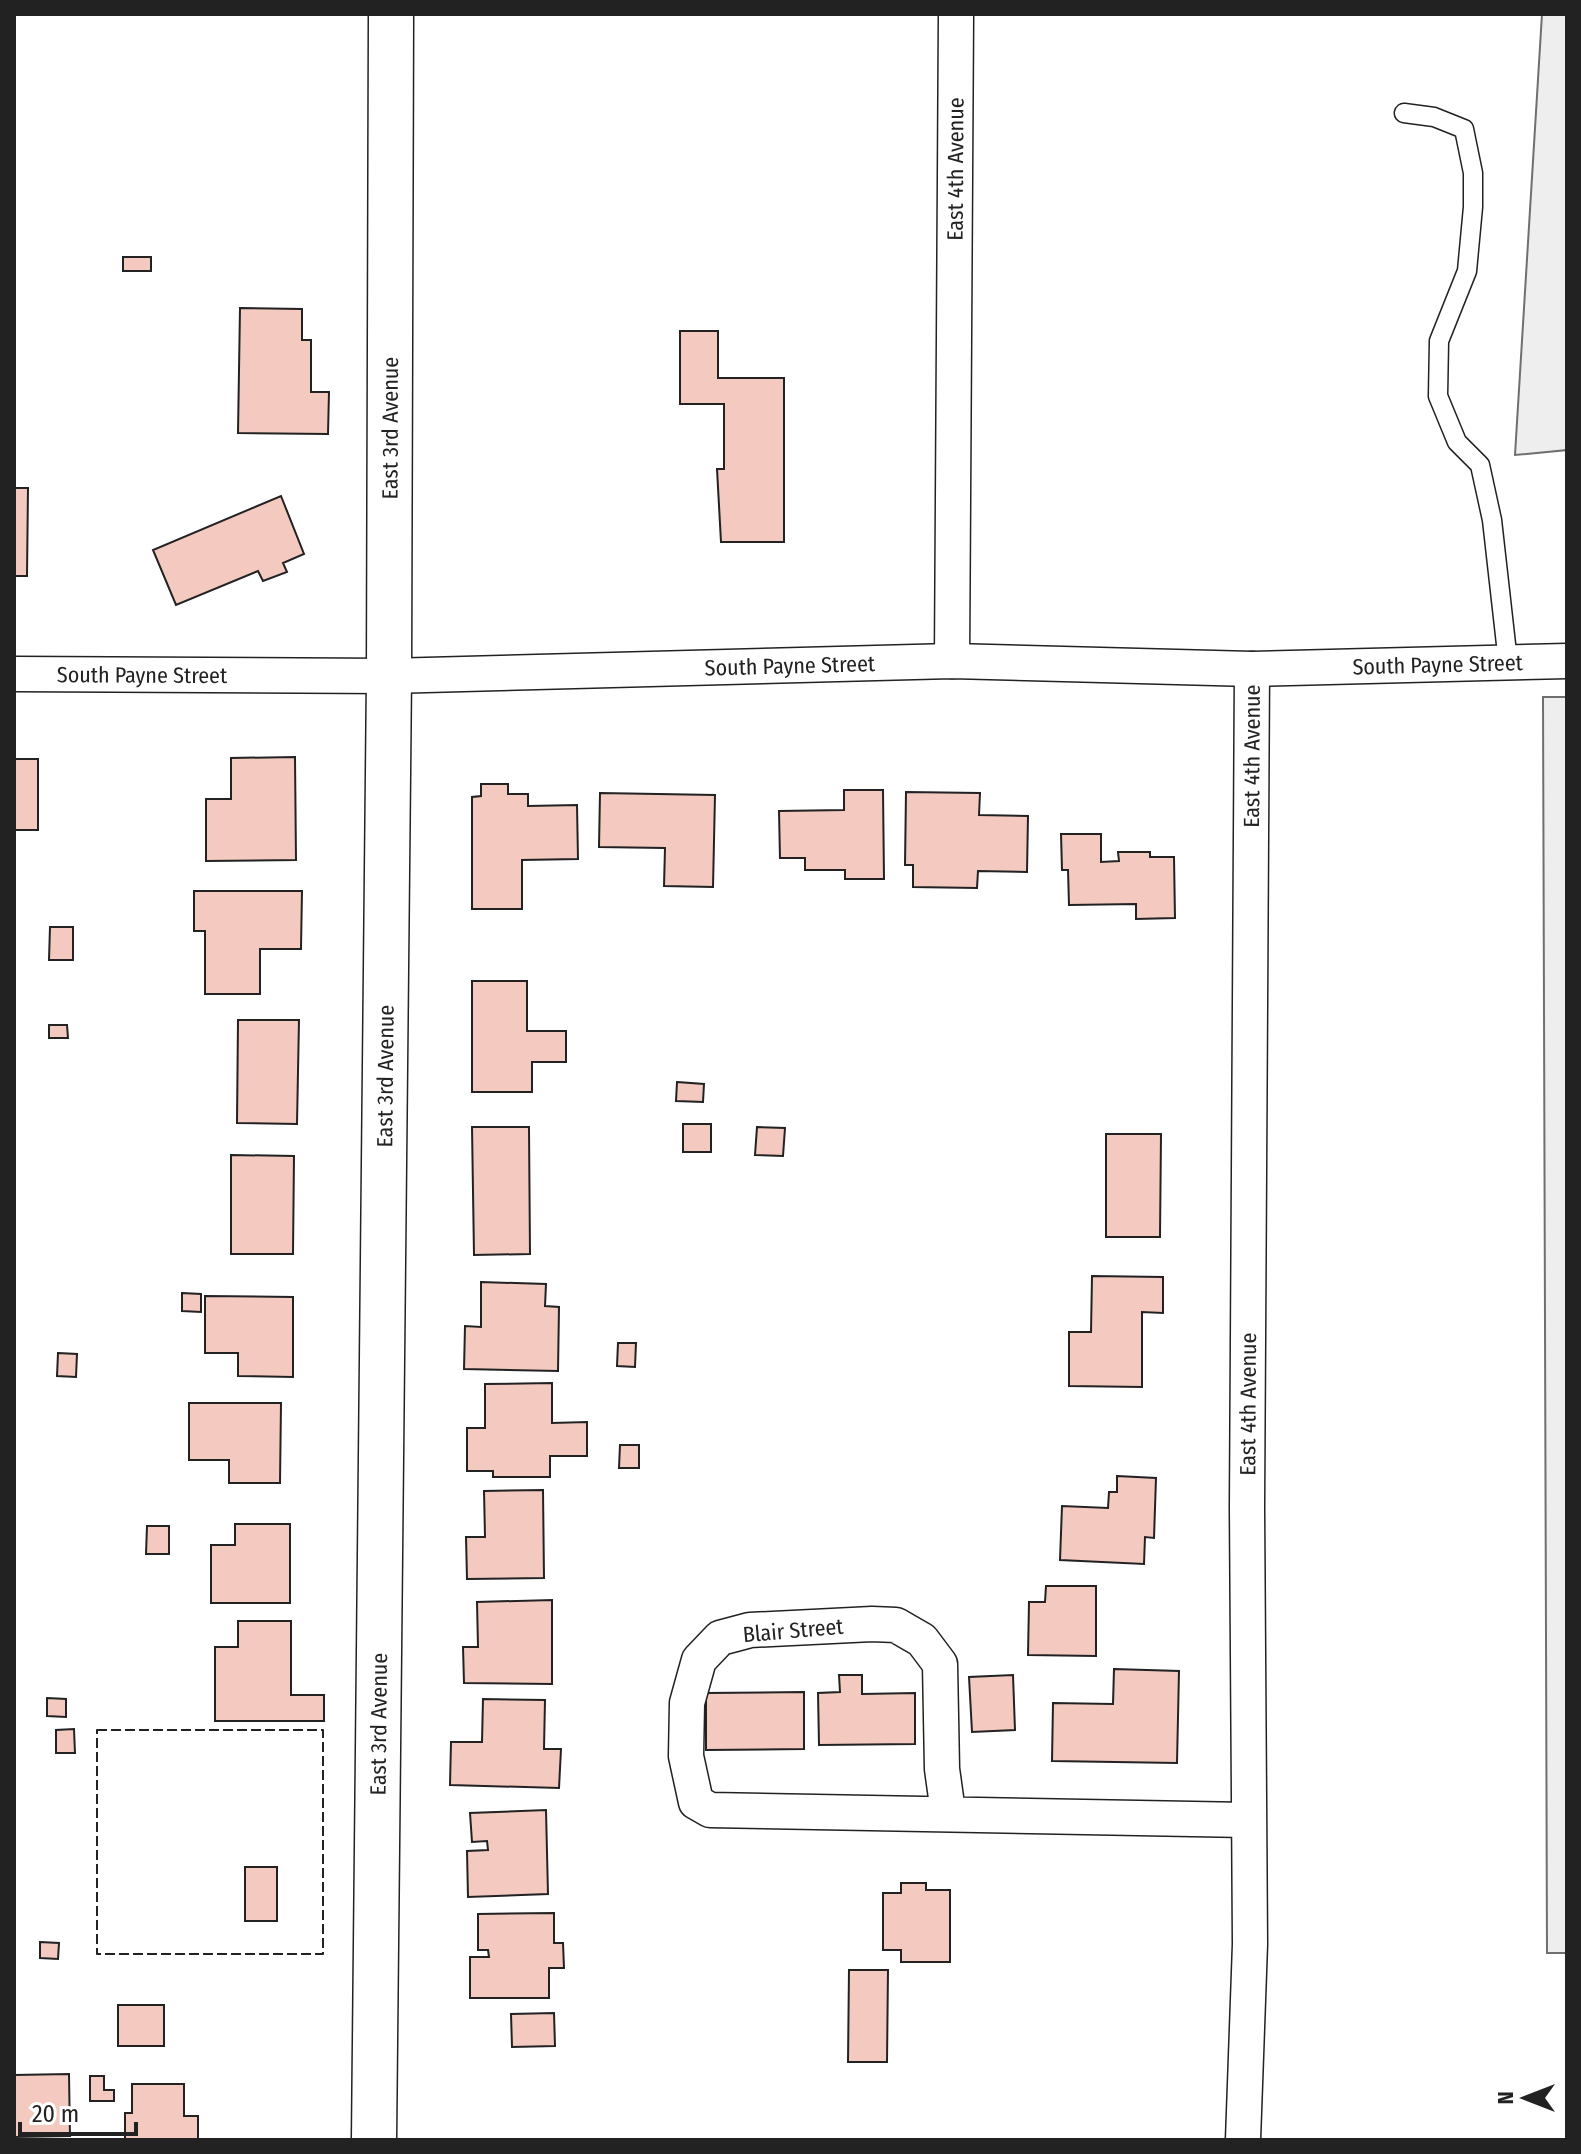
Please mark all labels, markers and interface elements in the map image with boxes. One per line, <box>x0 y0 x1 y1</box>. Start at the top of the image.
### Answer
street label: East 4th Avenue <box>942 97 969 241</box>
street label: East 3rd Avenue <box>377 357 404 499</box>
street label: South Payne Street <box>1352 649 1524 680</box>
street label: South Payne Street <box>704 650 876 682</box>
street label: South Payne Street <box>57 661 228 689</box>
street label: East 4th Avenue <box>1238 684 1266 828</box>
street label: East 3rd Avenue <box>371 1005 400 1148</box>
street label: East 4th Avenue <box>1234 1332 1262 1476</box>
street label: Blair Street <box>742 1613 845 1648</box>
street label: East 3rd Avenue <box>365 1653 393 1795</box>
north arrow <box>1485 2058 1565 2138</box>
scale bar <box>20 2086 136 2136</box>
text: N <box>1492 2091 1519 2105</box>
text: 20 m <box>32 2100 79 2128</box>

